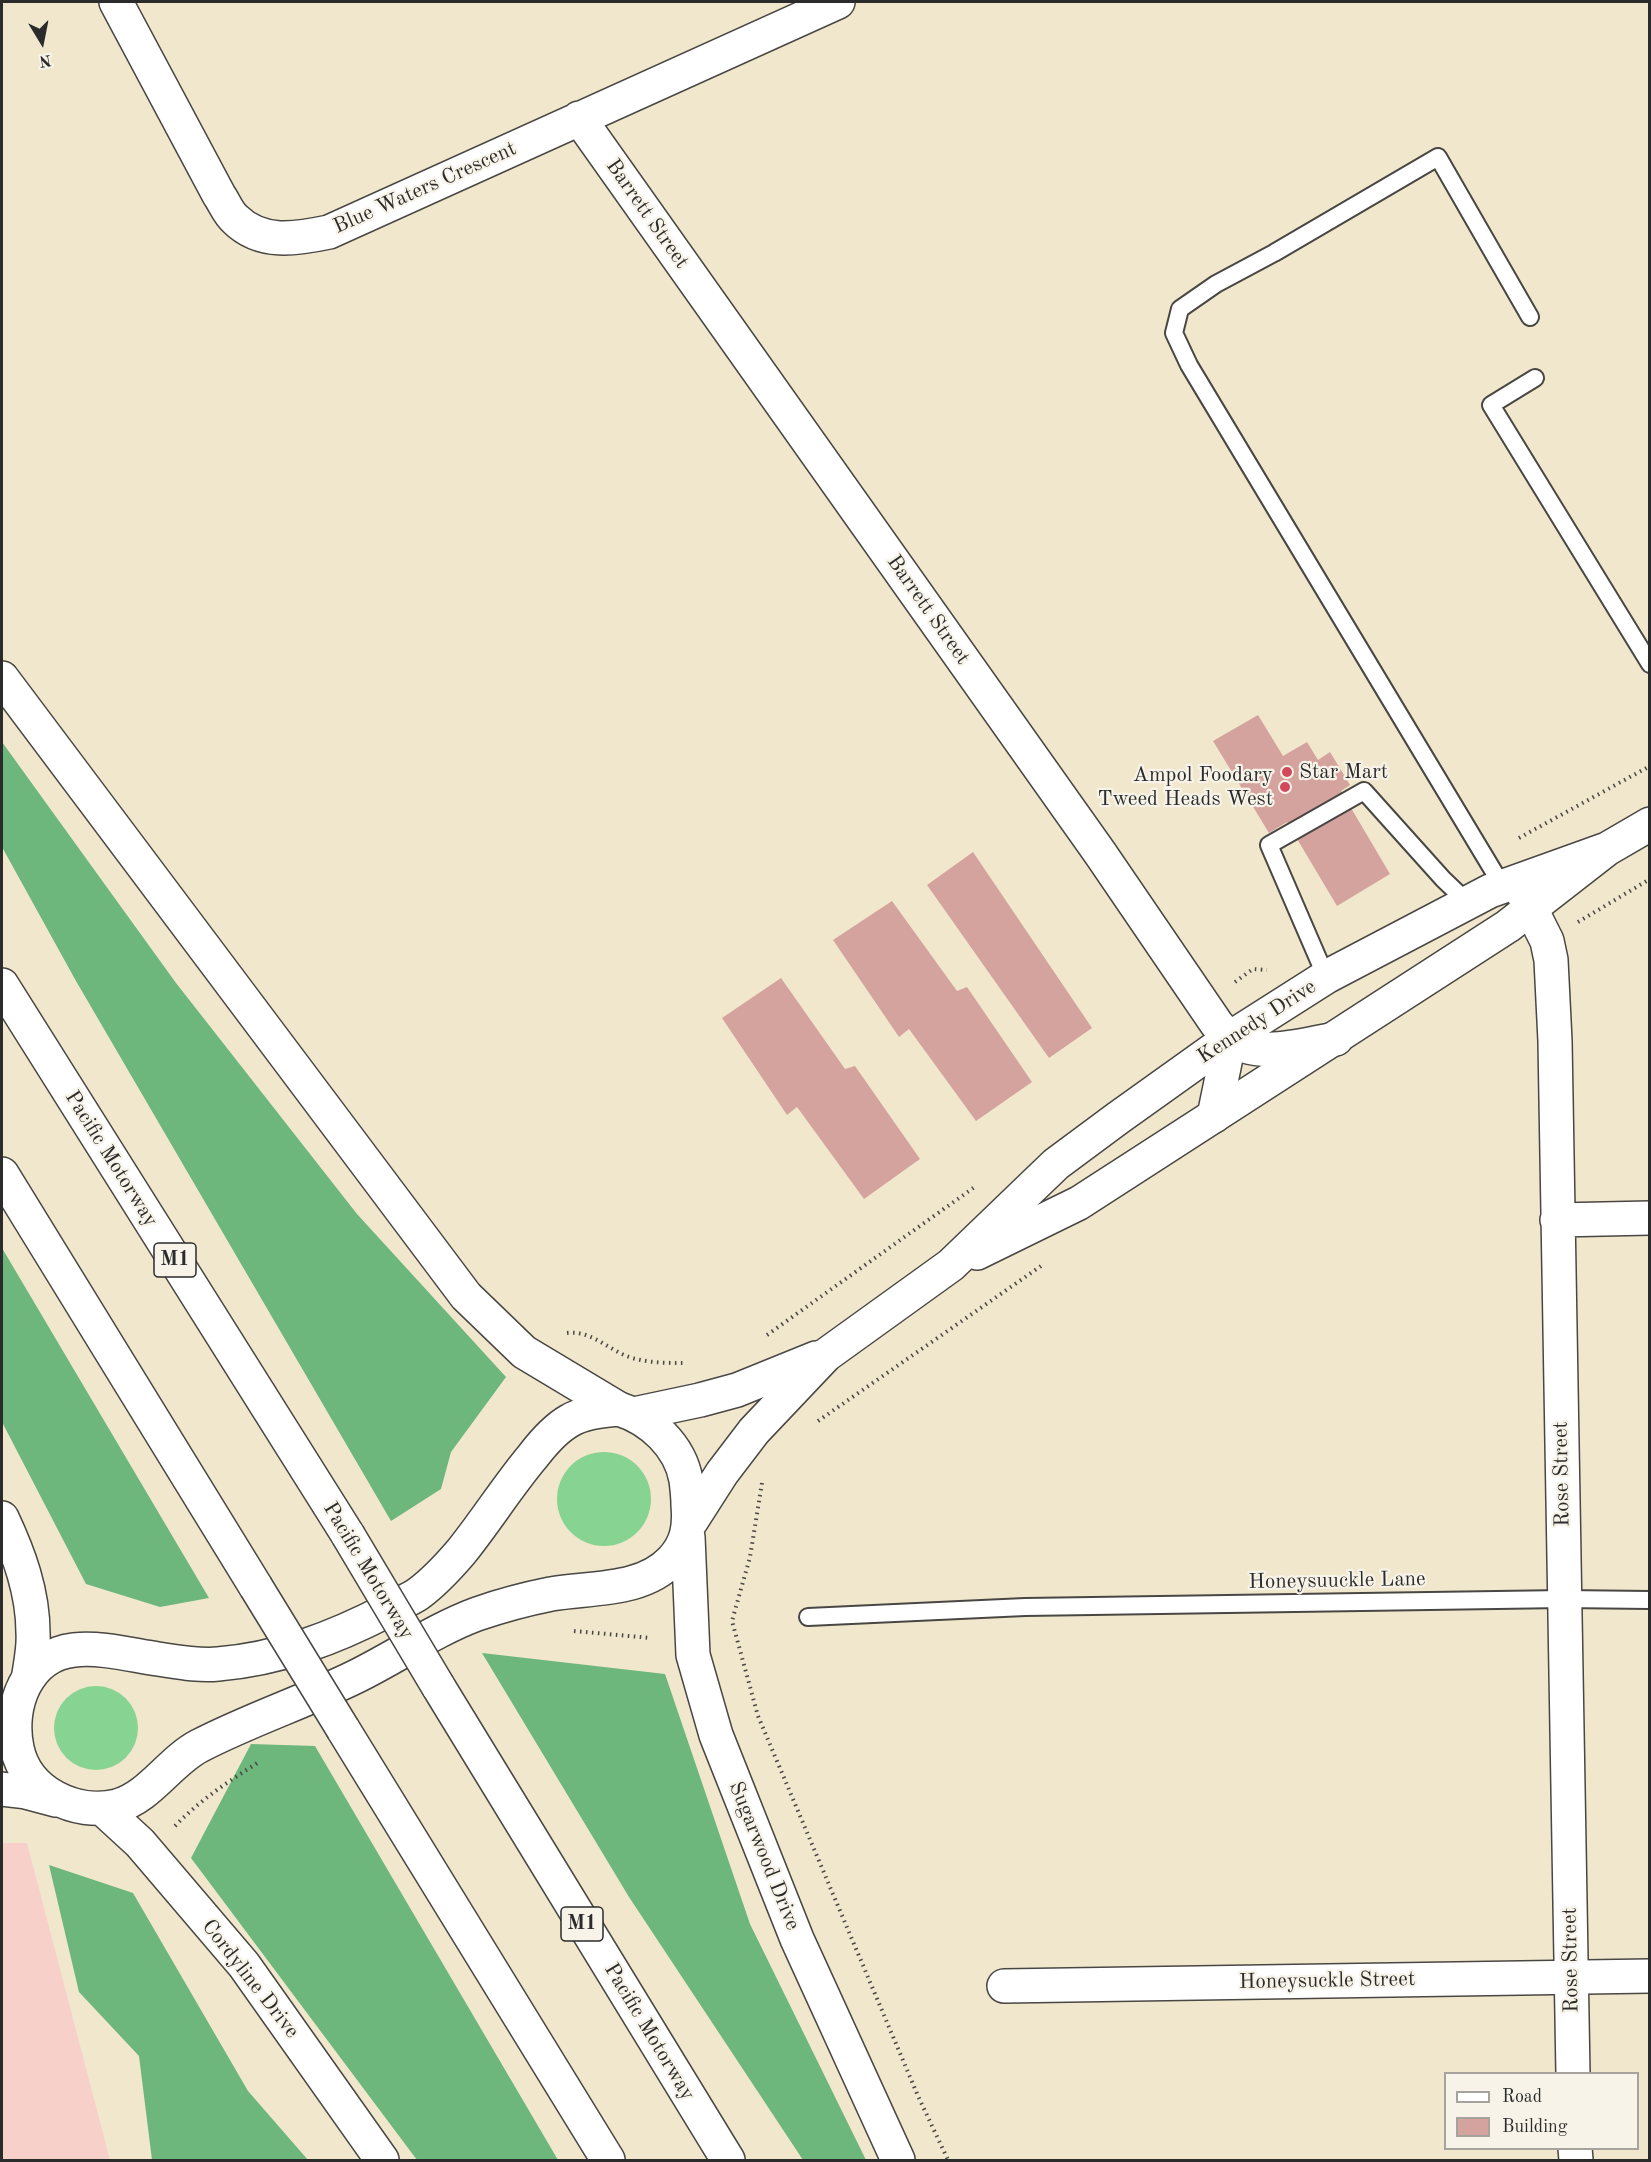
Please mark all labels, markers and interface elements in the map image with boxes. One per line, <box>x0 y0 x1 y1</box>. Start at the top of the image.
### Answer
north arrow <box>12 12 72 72</box>
text: N <box>38 51 53 69</box>
street label: Blue Waters Crescent <box>330 136 520 240</box>
street label: Barrett Street <box>600 154 694 274</box>
street label: Barrett Street <box>881 550 975 670</box>
place label: Star Mart <box>1299 759 1388 785</box>
place label: Ampol Foodary Tweed Heads West <box>1097 762 1273 812</box>
marker: Star Mart <box>1280 765 1294 779</box>
marker: Ampol Foodary Tweed Heads West <box>1278 780 1292 794</box>
street label: Kennedy Drive <box>1193 974 1321 1070</box>
street label: Pacific Motorway <box>59 1086 163 1232</box>
road number: M1 <box>154 1243 196 1277</box>
street label: Rose Street <box>1548 1421 1576 1527</box>
street label: Pacific Motorway <box>317 1498 419 1644</box>
street label: Honeysuuckle Lane <box>1248 1567 1426 1595</box>
street label: Sugarwood Drive <box>723 1778 805 1934</box>
road number: M1 <box>561 1907 603 1941</box>
street label: Rose Street <box>1557 1907 1585 2013</box>
street label: Cordyline Drive <box>196 1915 304 2043</box>
street label: Pacific Motorway <box>598 1959 700 2105</box>
street label: Honeysuckle Street <box>1239 1967 1415 1995</box>
legend <box>1444 2072 1639 2150</box>
text: Road <box>1502 2088 1542 2106</box>
text: Building <box>1502 2118 1567 2136</box>

